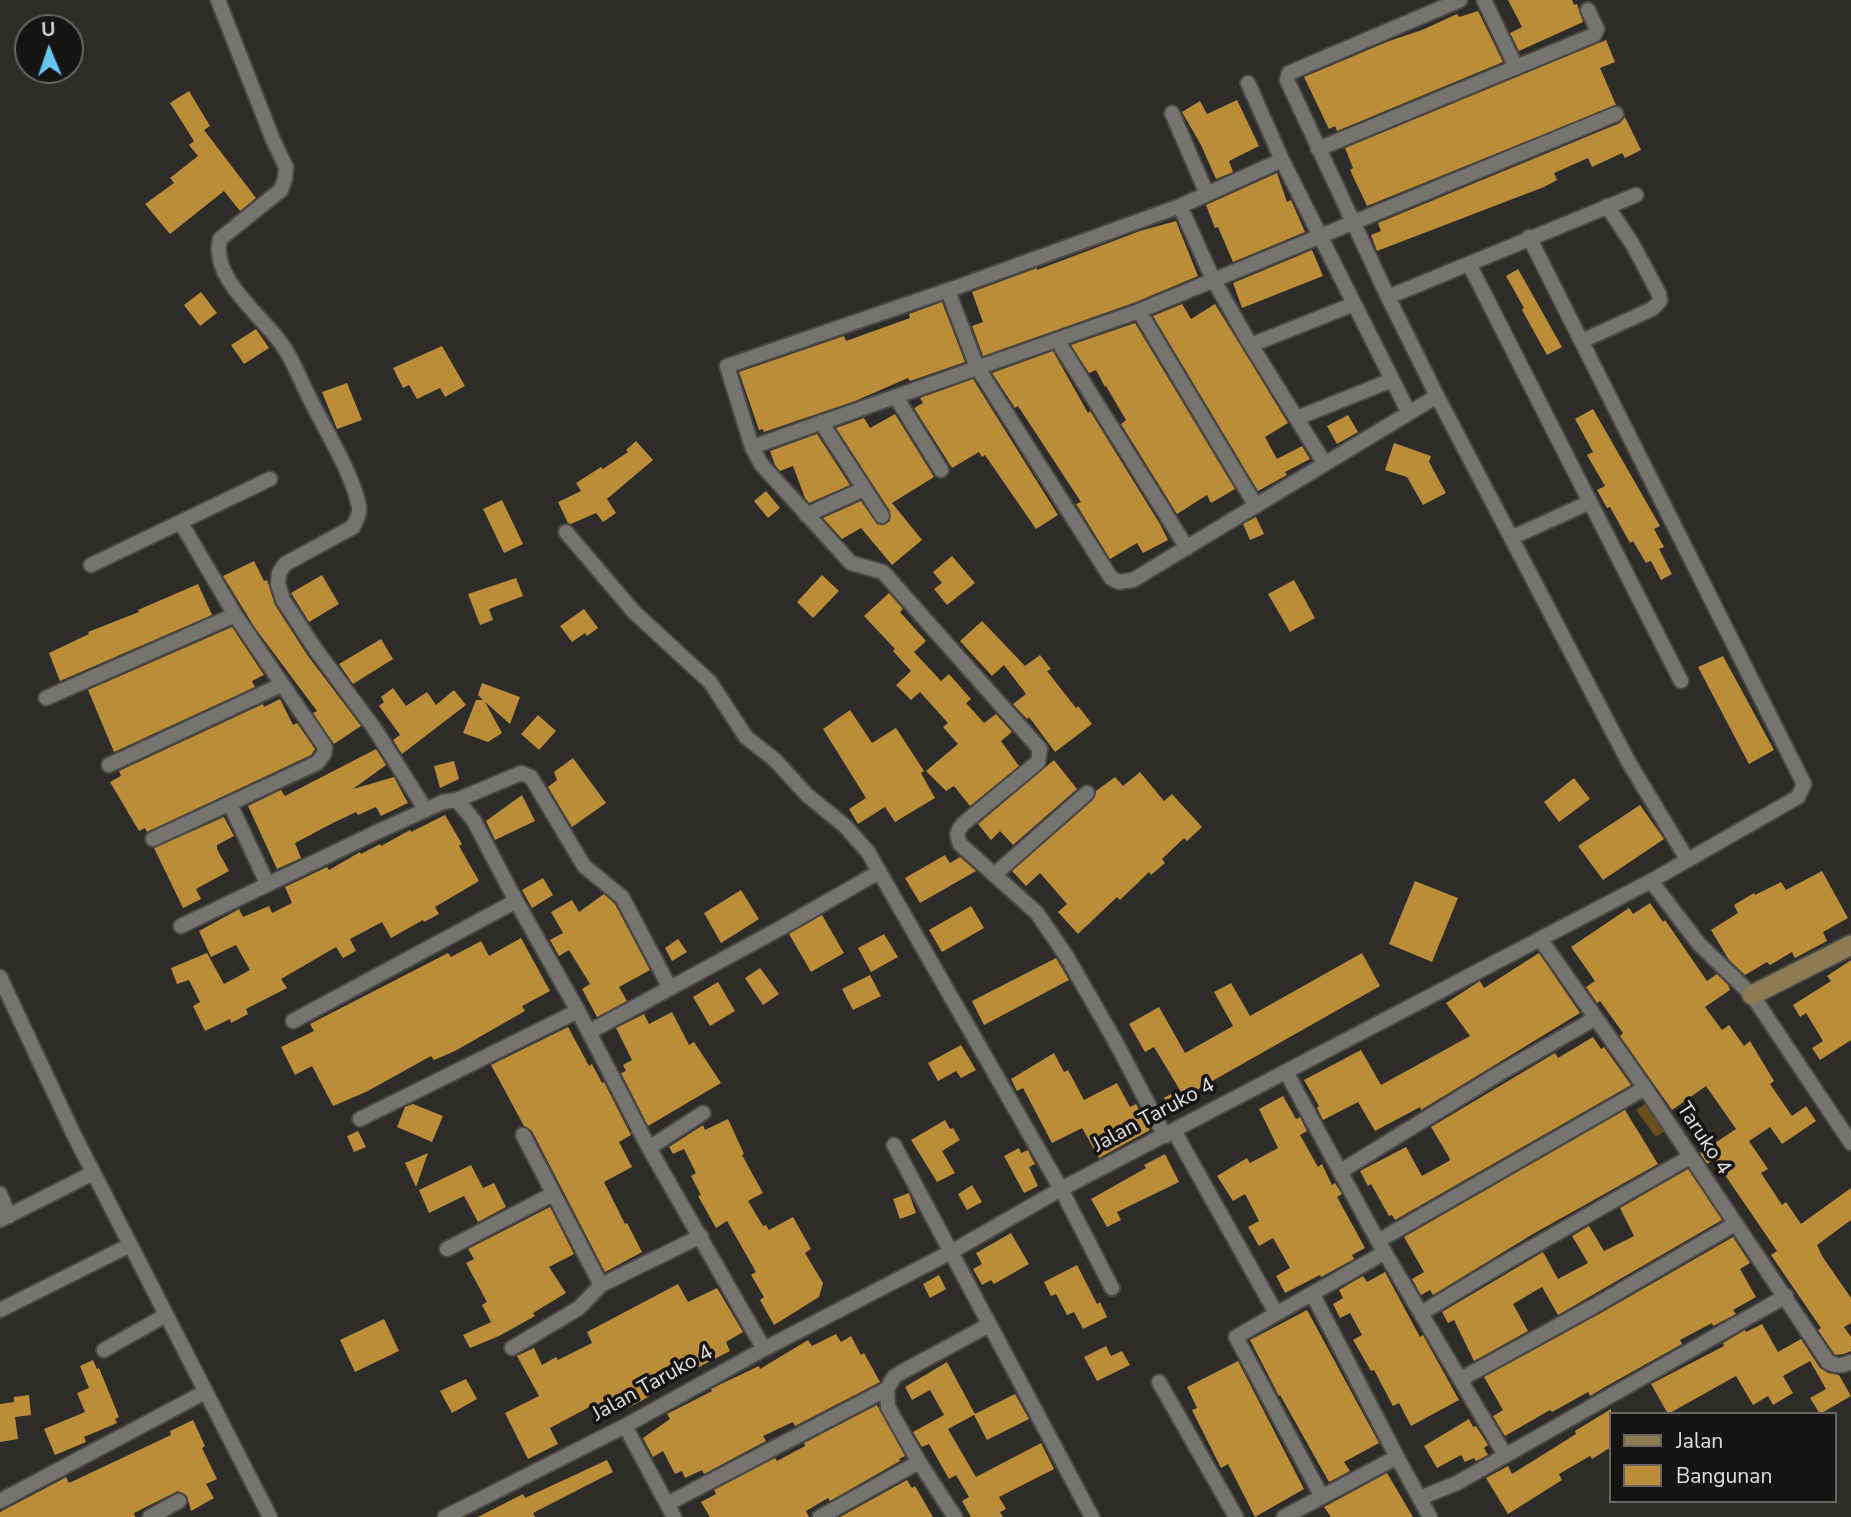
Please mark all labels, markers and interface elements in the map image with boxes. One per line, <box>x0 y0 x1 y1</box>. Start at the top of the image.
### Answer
north arrow <box>14 14 84 84</box>
text: U <box>41 17 56 43</box>
street label: Jalan Taruko 4 <box>1089 1073 1219 1159</box>
street label: Taruko 4 <box>1670 1098 1736 1180</box>
street label: Jalan Taruko 4 <box>588 1341 718 1427</box>
legend <box>1610 1412 1837 1503</box>
text: Jalan <box>1676 1427 1723 1455</box>
text: Bangunan <box>1676 1462 1772 1490</box>

